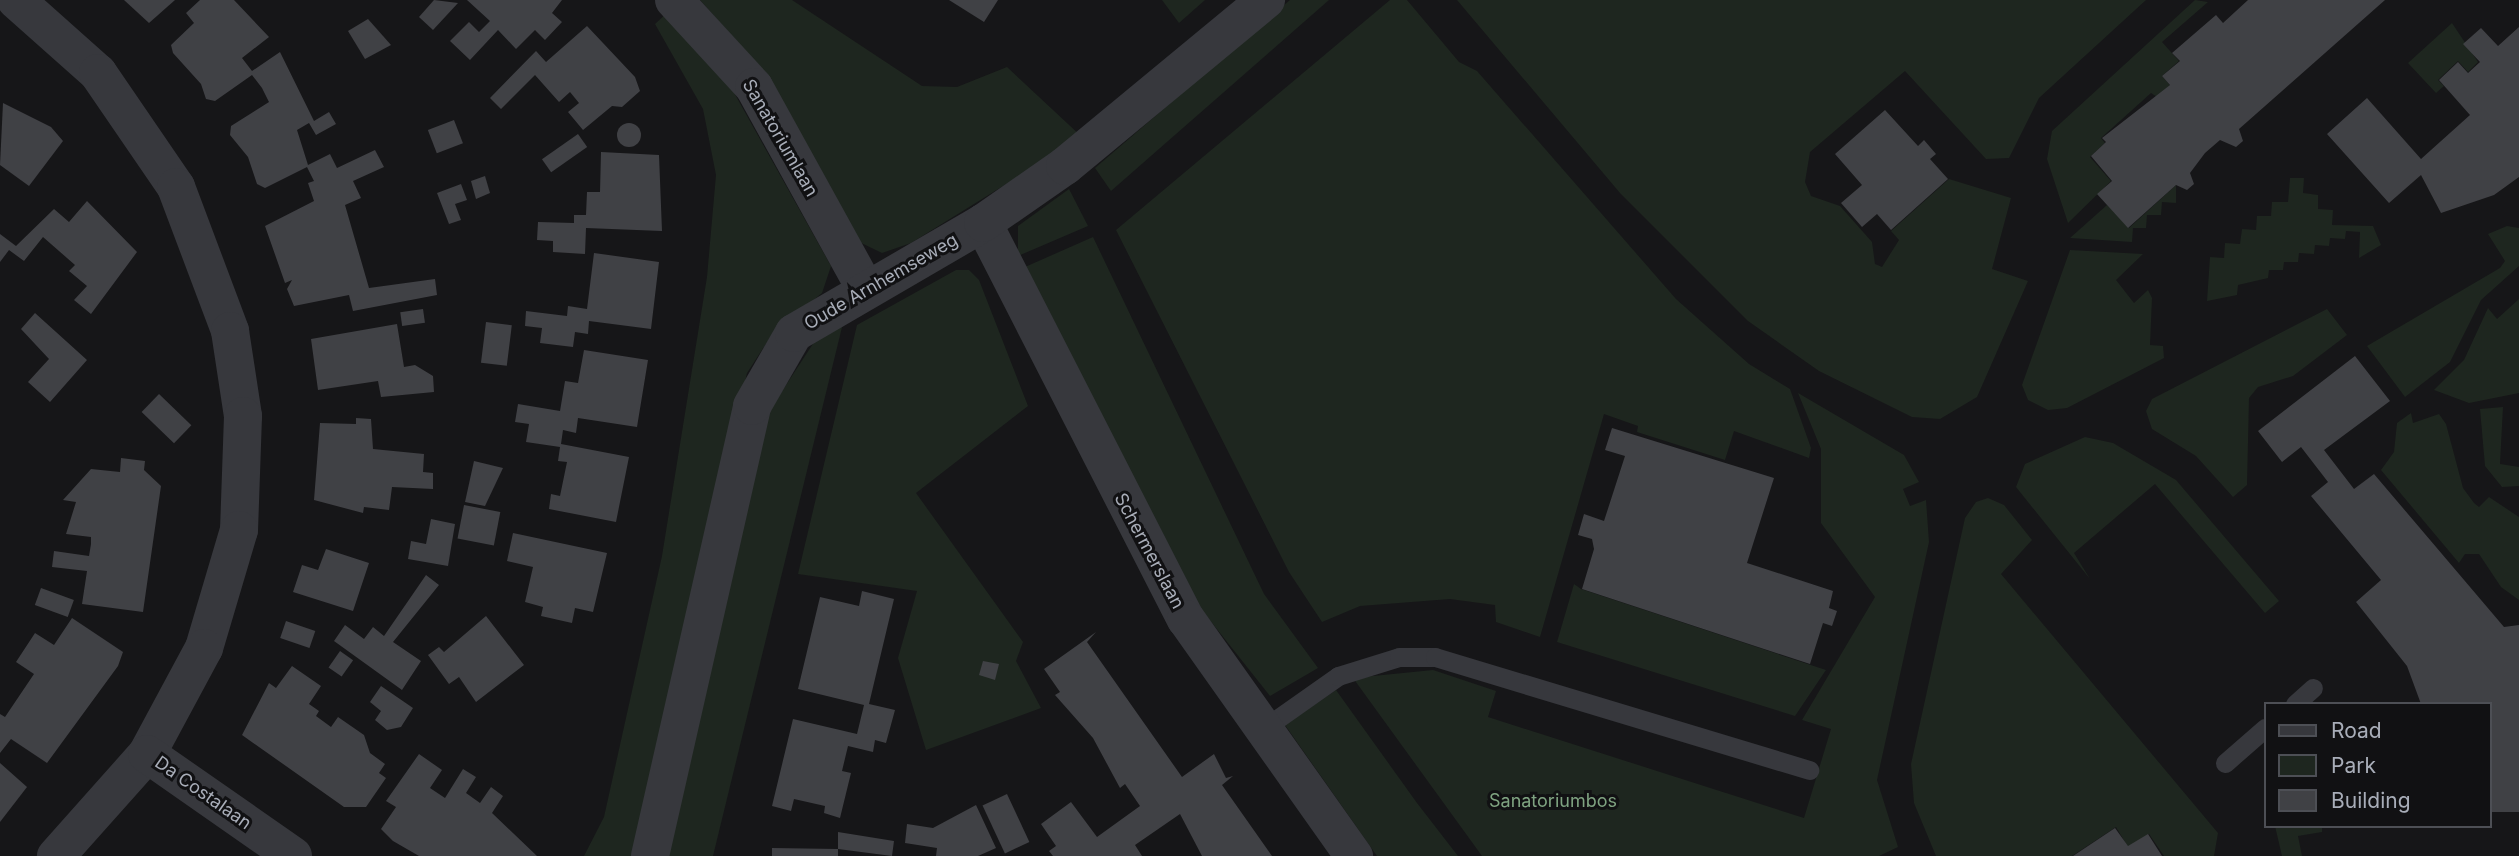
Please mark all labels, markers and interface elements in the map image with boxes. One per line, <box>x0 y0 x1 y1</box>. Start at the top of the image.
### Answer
street label: Sanatoriumlaan <box>738 75 822 201</box>
street label: Oude Arnhemseweg <box>800 229 962 335</box>
street label: Schermerslaan <box>1109 490 1189 612</box>
legend <box>2264 702 2491 828</box>
text: Road <box>2331 718 2382 743</box>
street label: Da Costalaan <box>151 752 255 834</box>
text: Park <box>2331 753 2376 778</box>
text: Building <box>2331 788 2411 813</box>
park label: Sanatoriumbos <box>1489 790 1617 812</box>

